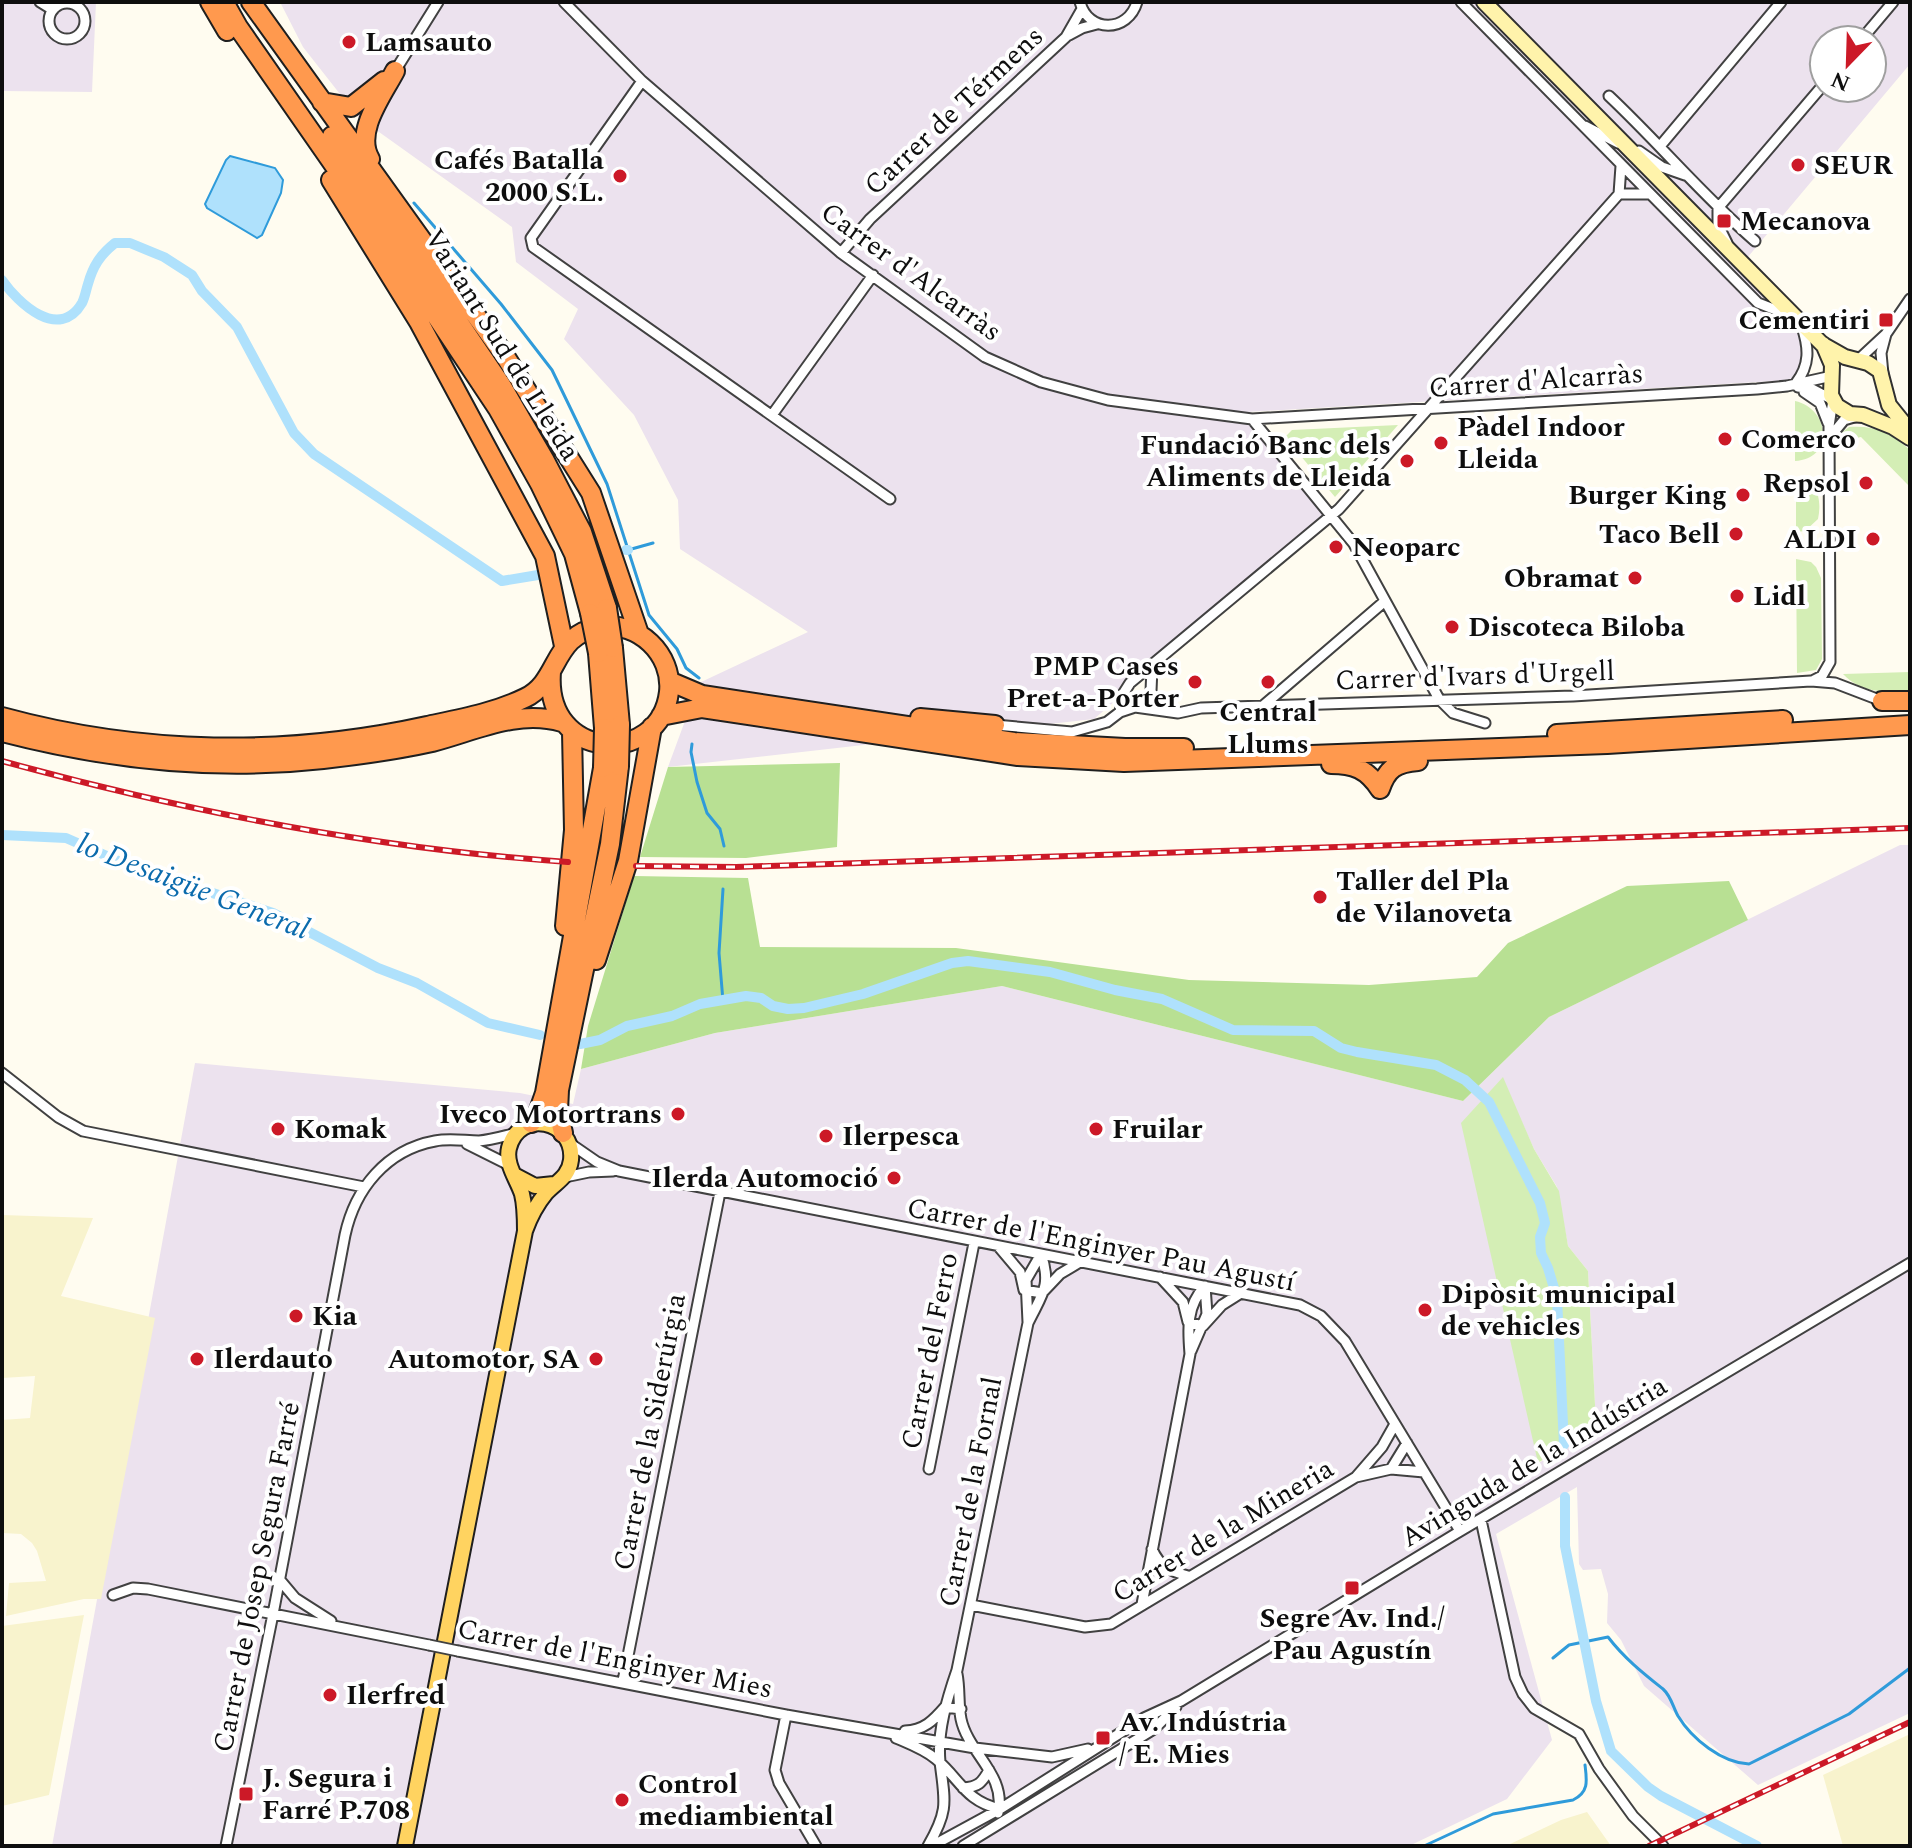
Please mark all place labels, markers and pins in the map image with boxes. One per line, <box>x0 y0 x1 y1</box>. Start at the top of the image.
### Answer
place label: Lamsauto <box>365 21 492 64</box>
marker: Lamsauto <box>340 33 358 51</box>
place label: Cafés Batalla 2000 S.L. <box>434 139 605 214</box>
place label: SEUR <box>1814 144 1893 187</box>
marker: SEUR <box>1789 156 1807 174</box>
marker: Cafés Batalla 2000 S.L. <box>611 167 629 185</box>
place label: Mecanova <box>1740 200 1871 243</box>
marker: Mecanova <box>1715 212 1733 230</box>
place label: Cementiri <box>1738 299 1870 342</box>
marker: Cementiri <box>1877 311 1895 329</box>
place label: Pàdel Indoor Lleida <box>1457 406 1625 481</box>
place label: Comerco <box>1741 418 1856 461</box>
place label: Fundació Banc dels Aliments de Lleida <box>1140 424 1392 499</box>
marker: Comerco <box>1716 430 1734 448</box>
marker: Pàdel Indoor Lleida <box>1432 434 1450 452</box>
marker: Fundació Banc dels Aliments de Lleida <box>1398 452 1416 470</box>
place label: Repsol <box>1763 462 1850 505</box>
place label: Burger King <box>1568 474 1727 517</box>
marker: Repsol <box>1857 474 1875 492</box>
marker: Burger King <box>1734 486 1752 504</box>
place label: Taco Bell <box>1599 513 1720 556</box>
place label: ALDI <box>1783 518 1857 561</box>
marker: Taco Bell <box>1727 525 1745 543</box>
place label: Neoparc <box>1352 526 1461 569</box>
marker: ALDI <box>1864 530 1882 548</box>
marker: Neoparc <box>1327 538 1345 556</box>
place label: Obramat <box>1504 557 1619 600</box>
marker: Obramat <box>1626 569 1644 587</box>
place label: Lidl <box>1753 575 1806 618</box>
marker: Lidl <box>1728 587 1746 605</box>
place label: Discoteca Biloba <box>1468 606 1685 649</box>
marker: Discoteca Biloba <box>1443 618 1461 636</box>
place label: PMP Cases Pret-a-Porter <box>1006 645 1179 720</box>
marker: PMP Cases Pret-a-Porter <box>1186 673 1204 691</box>
marker: Central Llums <box>1259 673 1277 691</box>
place label: Central Llums <box>1219 691 1317 766</box>
place label: Taller del Pla de Vilanoveta <box>1336 860 1513 935</box>
marker: Taller del Pla de Vilanoveta <box>1311 888 1329 906</box>
place label: Iveco Motortrans <box>439 1093 662 1136</box>
marker: Iveco Motortrans <box>669 1105 687 1123</box>
place label: Komak <box>294 1108 387 1151</box>
place label: Fruilar <box>1112 1108 1203 1151</box>
place label: Ilerpesca <box>842 1115 960 1158</box>
marker: Komak <box>269 1120 287 1138</box>
marker: Fruilar <box>1087 1120 1105 1138</box>
marker: Ilerpesca <box>817 1127 835 1145</box>
place label: Ilerda Automoció <box>651 1157 878 1200</box>
marker: Ilerda Automoció <box>885 1169 903 1187</box>
place label: Dipòsit municipal de vehicles <box>1441 1273 1676 1348</box>
place label: Kia <box>312 1295 358 1338</box>
marker: Dipòsit municipal de vehicles <box>1416 1301 1434 1319</box>
marker: Kia <box>287 1307 305 1325</box>
place label: Ilerdauto <box>213 1338 333 1381</box>
place label: Automotor, SA <box>387 1338 580 1381</box>
marker: Ilerdauto <box>188 1350 206 1368</box>
marker: Automotor, SA <box>587 1350 605 1368</box>
marker: Segre Av. Ind./ Pau Agustín <box>1343 1579 1361 1597</box>
place label: Segre Av. Ind./ Pau Agustín <box>1259 1597 1445 1672</box>
place label: Ilerfred <box>346 1674 445 1717</box>
marker: Ilerfred <box>321 1686 339 1704</box>
place label: Av. Indústria / E. Mies <box>1119 1701 1287 1776</box>
marker: Av. Indústria / E. Mies <box>1094 1729 1112 1747</box>
place label: J. Segura i Farré P.708 <box>262 1757 410 1832</box>
place label: Control mediambiental <box>638 1763 834 1838</box>
marker: J. Segura i Farré P.708 <box>237 1785 255 1803</box>
marker: Control mediambiental <box>613 1791 631 1809</box>

